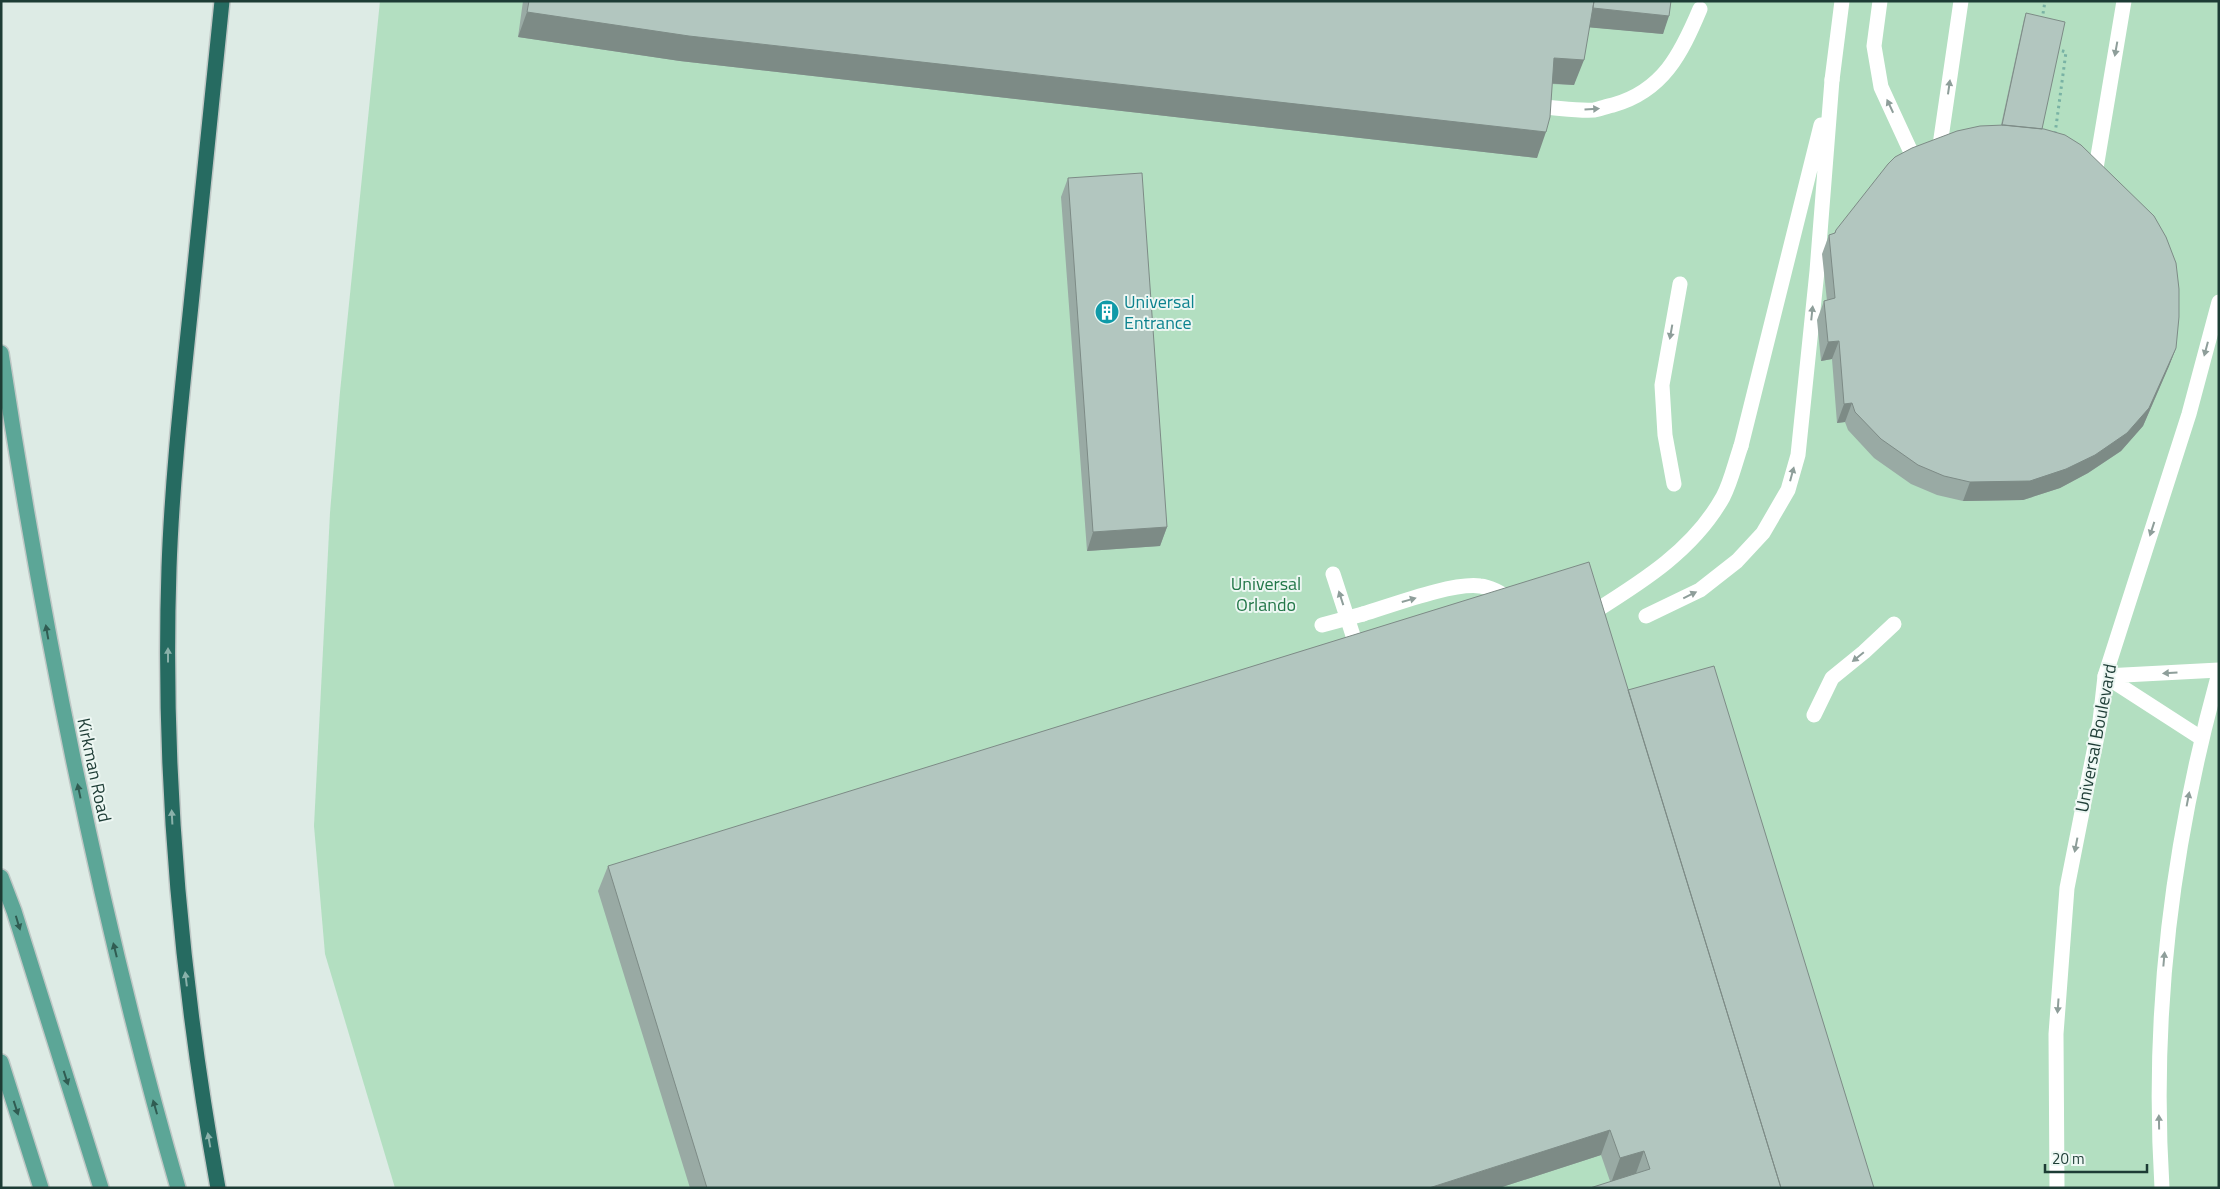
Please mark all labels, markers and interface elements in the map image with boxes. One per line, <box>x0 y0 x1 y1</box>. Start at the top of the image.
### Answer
one-way arrow <box>2112 42 2120 58</box>
one-way arrow <box>1945 79 1953 95</box>
one-way arrow <box>1886 99 1894 113</box>
one-way arrow <box>1584 104 1600 112</box>
place label: Universal Entrance <box>1124 288 1195 336</box>
building icon: Universal Entrance <box>1094 299 1120 325</box>
one-way arrow <box>1808 305 1816 321</box>
one-way arrow <box>1667 325 1675 341</box>
one-way arrow <box>2202 341 2210 356</box>
one-way arrow <box>1789 467 1797 482</box>
one-way arrow <box>2148 521 2155 536</box>
park label: Universal Orlando <box>1231 570 1301 618</box>
one-way arrow <box>1337 590 1345 605</box>
one-way arrow <box>1683 591 1697 599</box>
one-way arrow <box>1402 596 1417 604</box>
one-way arrow <box>43 624 51 640</box>
one-way arrow <box>164 646 172 662</box>
one-way arrow <box>1852 652 1865 663</box>
street label: Universal Boulevard <box>2068 661 2123 815</box>
one-way arrow <box>2162 669 2178 677</box>
street label: Kirkman Road <box>70 715 119 824</box>
one-way arrow <box>74 783 82 799</box>
one-way arrow <box>2184 790 2192 806</box>
one-way arrow <box>168 809 176 825</box>
one-way arrow <box>2071 837 2079 853</box>
one-way arrow <box>14 916 22 931</box>
one-way arrow <box>110 942 118 957</box>
one-way arrow <box>2161 951 2169 967</box>
one-way arrow <box>182 971 190 987</box>
one-way arrow <box>2054 999 2062 1015</box>
one-way arrow <box>62 1071 70 1086</box>
one-way arrow <box>150 1100 158 1115</box>
one-way arrow <box>12 1101 20 1116</box>
one-way arrow <box>2155 1113 2163 1129</box>
one-way arrow <box>205 1131 213 1147</box>
scale bar <box>2045 1142 2148 1174</box>
text: 20 m <box>2052 1147 2085 1170</box>

